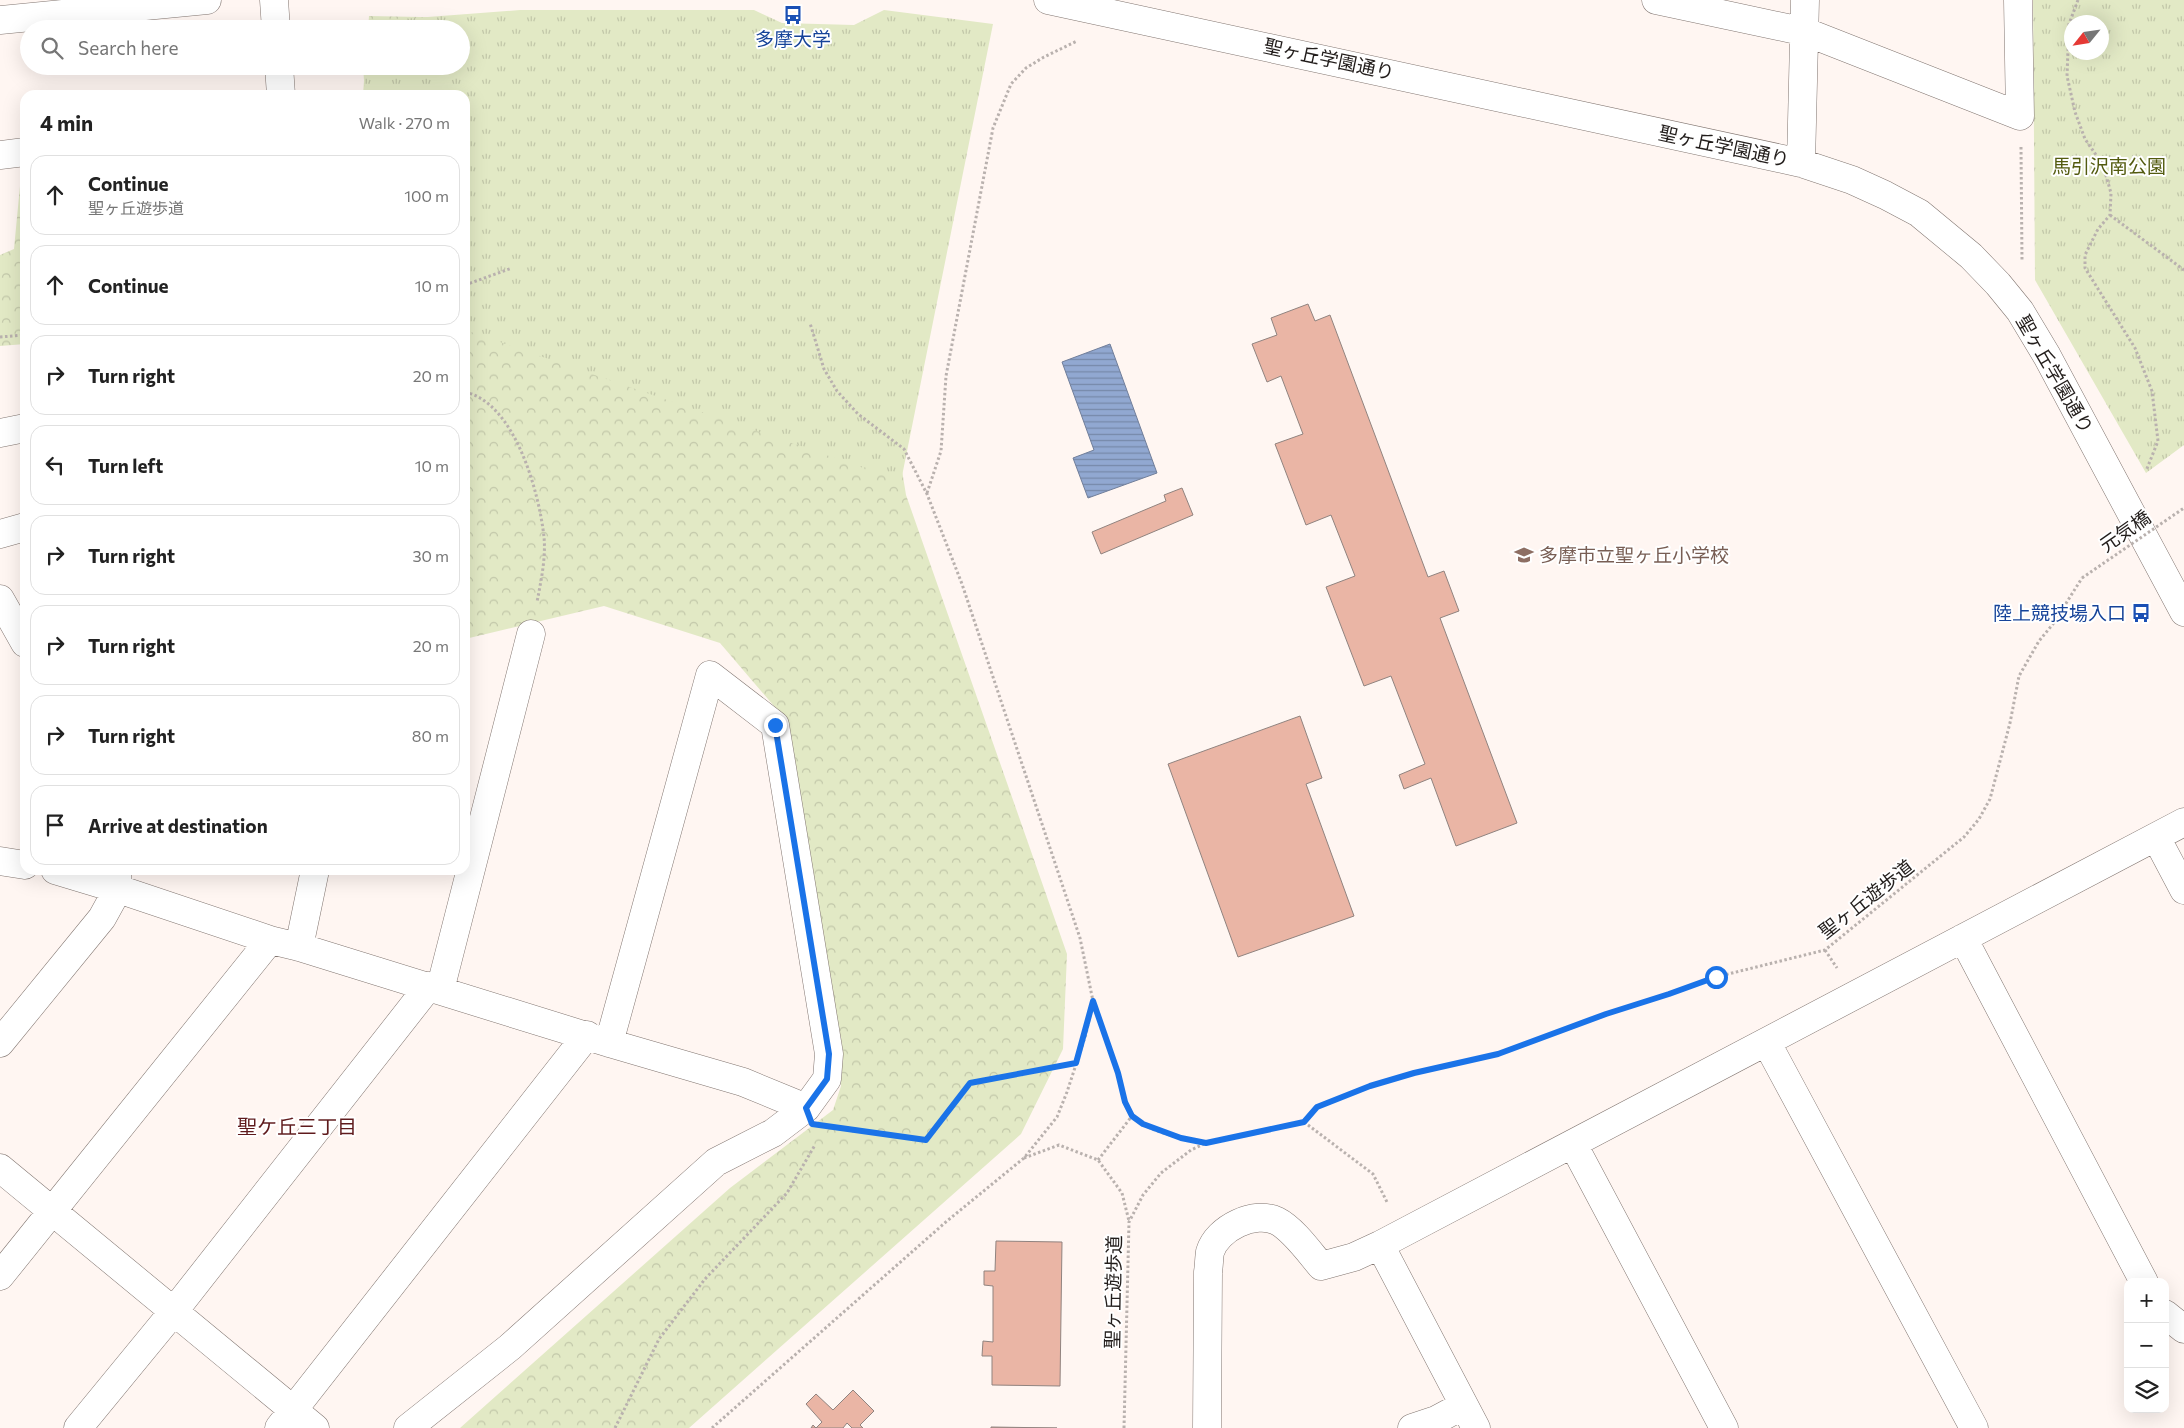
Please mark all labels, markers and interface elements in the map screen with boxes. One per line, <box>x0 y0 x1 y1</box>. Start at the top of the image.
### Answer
bus stop icon: 多摩大学 <box>782 4 804 26</box>
north arrow <box>2064 15 2109 60</box>
search box <box>20 20 470 75</box>
place label: 多摩大学 <box>755 27 831 50</box>
street label: 聖ヶ丘学園通り <box>1262 33 1397 84</box>
icon: search <box>38 34 66 62</box>
text: Search here <box>78 36 178 59</box>
text: 4 min <box>40 110 93 135</box>
text: Walk · 270 m <box>359 113 450 132</box>
street label: 聖ヶ丘学園通り <box>1657 120 1792 171</box>
park label: 馬引沢南公園 <box>2052 154 2166 177</box>
text: Continue <box>88 172 168 195</box>
icon: ahead <box>41 181 69 209</box>
text: 100 m <box>404 186 449 205</box>
text: 聖ヶ丘遊歩道 <box>88 198 184 217</box>
icon: ahead <box>41 271 69 299</box>
text: Continue <box>88 274 168 297</box>
text: 10 m <box>415 276 449 295</box>
street label: 聖ヶ丘学園通り <box>2012 310 2099 437</box>
icon: right <box>41 361 69 389</box>
text: Turn right <box>88 364 175 387</box>
text: 20 m <box>413 366 449 385</box>
icon: left <box>41 451 69 479</box>
text: Turn left <box>88 454 163 477</box>
text: 10 m <box>415 456 449 475</box>
street label: 元気橋 <box>2095 505 2155 556</box>
icon: right <box>41 541 69 569</box>
place label: 多摩市立聖ヶ丘小学校 <box>1539 543 1729 566</box>
text: Turn right <box>88 544 175 567</box>
school or university icon: 多摩市立聖ヶ丘小学校 <box>1513 544 1535 566</box>
text: 30 m <box>412 546 449 565</box>
place label: 陸上競技場入口 <box>1993 601 2126 624</box>
bus stop icon: 陸上競技場入口 <box>2130 602 2152 624</box>
icon: right <box>41 631 69 659</box>
text: Turn right <box>88 634 175 657</box>
text: 20 m <box>413 636 449 655</box>
route end <box>764 714 787 737</box>
icon: right <box>41 721 69 749</box>
text: Turn right <box>88 724 175 747</box>
text: 80 m <box>412 726 449 745</box>
icon: arrive <box>41 811 69 839</box>
text: Arrive at destination <box>88 814 268 837</box>
street label: 聖ヶ丘遊歩道 <box>1814 854 1918 943</box>
route start <box>1705 966 1728 989</box>
district label: 聖ケ丘三丁目 <box>237 1114 357 1138</box>
street label: 聖ヶ丘遊歩道 <box>1100 1235 1125 1349</box>
map controls <box>2124 1278 2169 1413</box>
button: + <box>2124 1278 2169 1323</box>
button: − <box>2124 1323 2169 1368</box>
button: layers <box>2124 1368 2169 1413</box>

